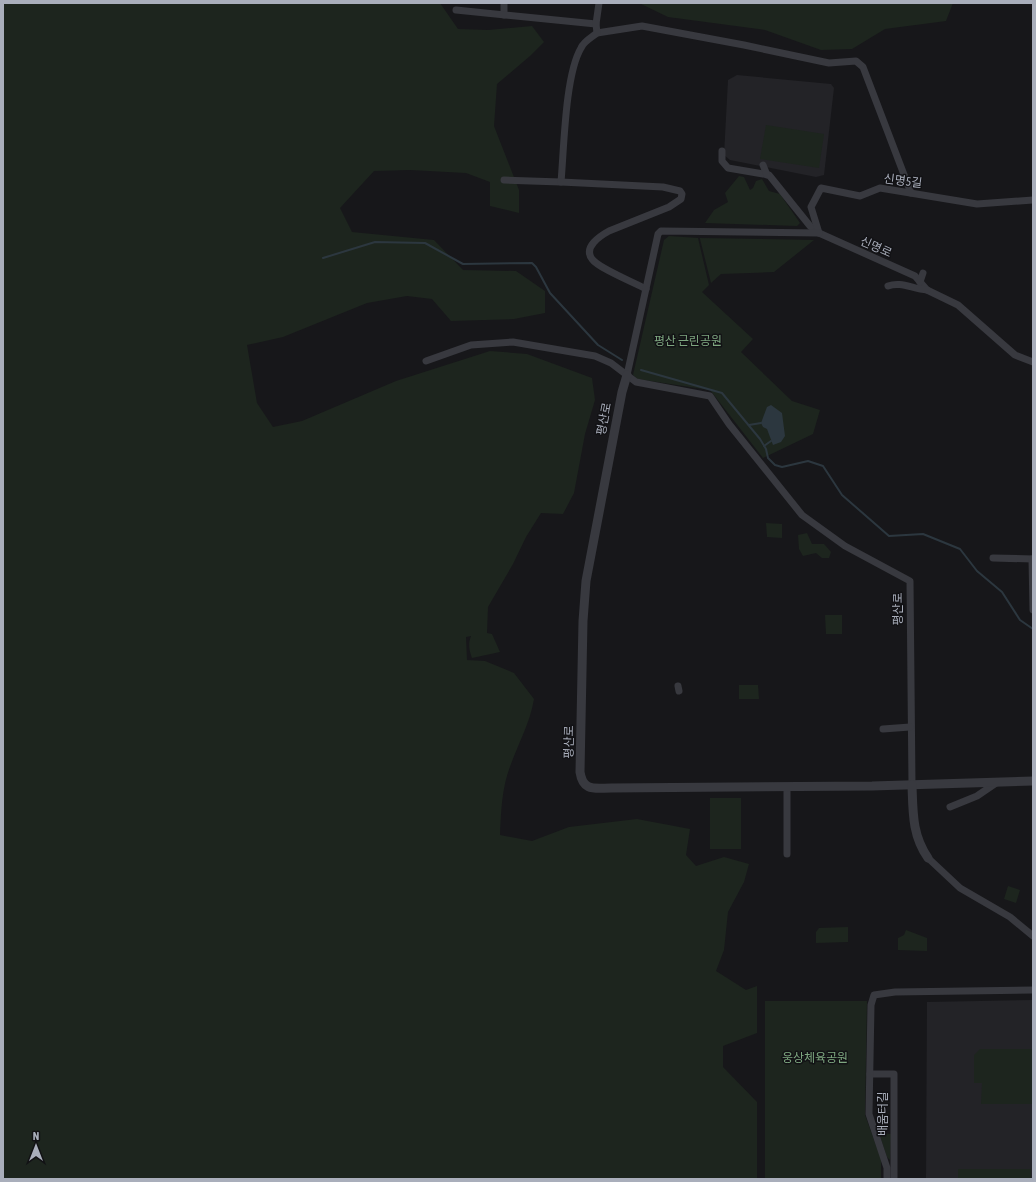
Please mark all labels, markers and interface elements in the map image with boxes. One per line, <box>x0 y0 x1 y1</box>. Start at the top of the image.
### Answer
street label: 신명5길 <box>883 172 923 190</box>
street label: 신명로 <box>858 234 894 260</box>
park label: 평산 근린공원 <box>654 334 722 348</box>
street label: 평산로 <box>594 401 614 437</box>
street label: 평산로 <box>891 592 905 626</box>
street label: 평산로 <box>562 725 576 759</box>
park label: 웅상체육공원 <box>782 1051 848 1065</box>
street label: 배움터길 <box>876 1092 890 1136</box>
north arrow <box>16 1126 56 1166</box>
text: N <box>33 1130 39 1142</box>

